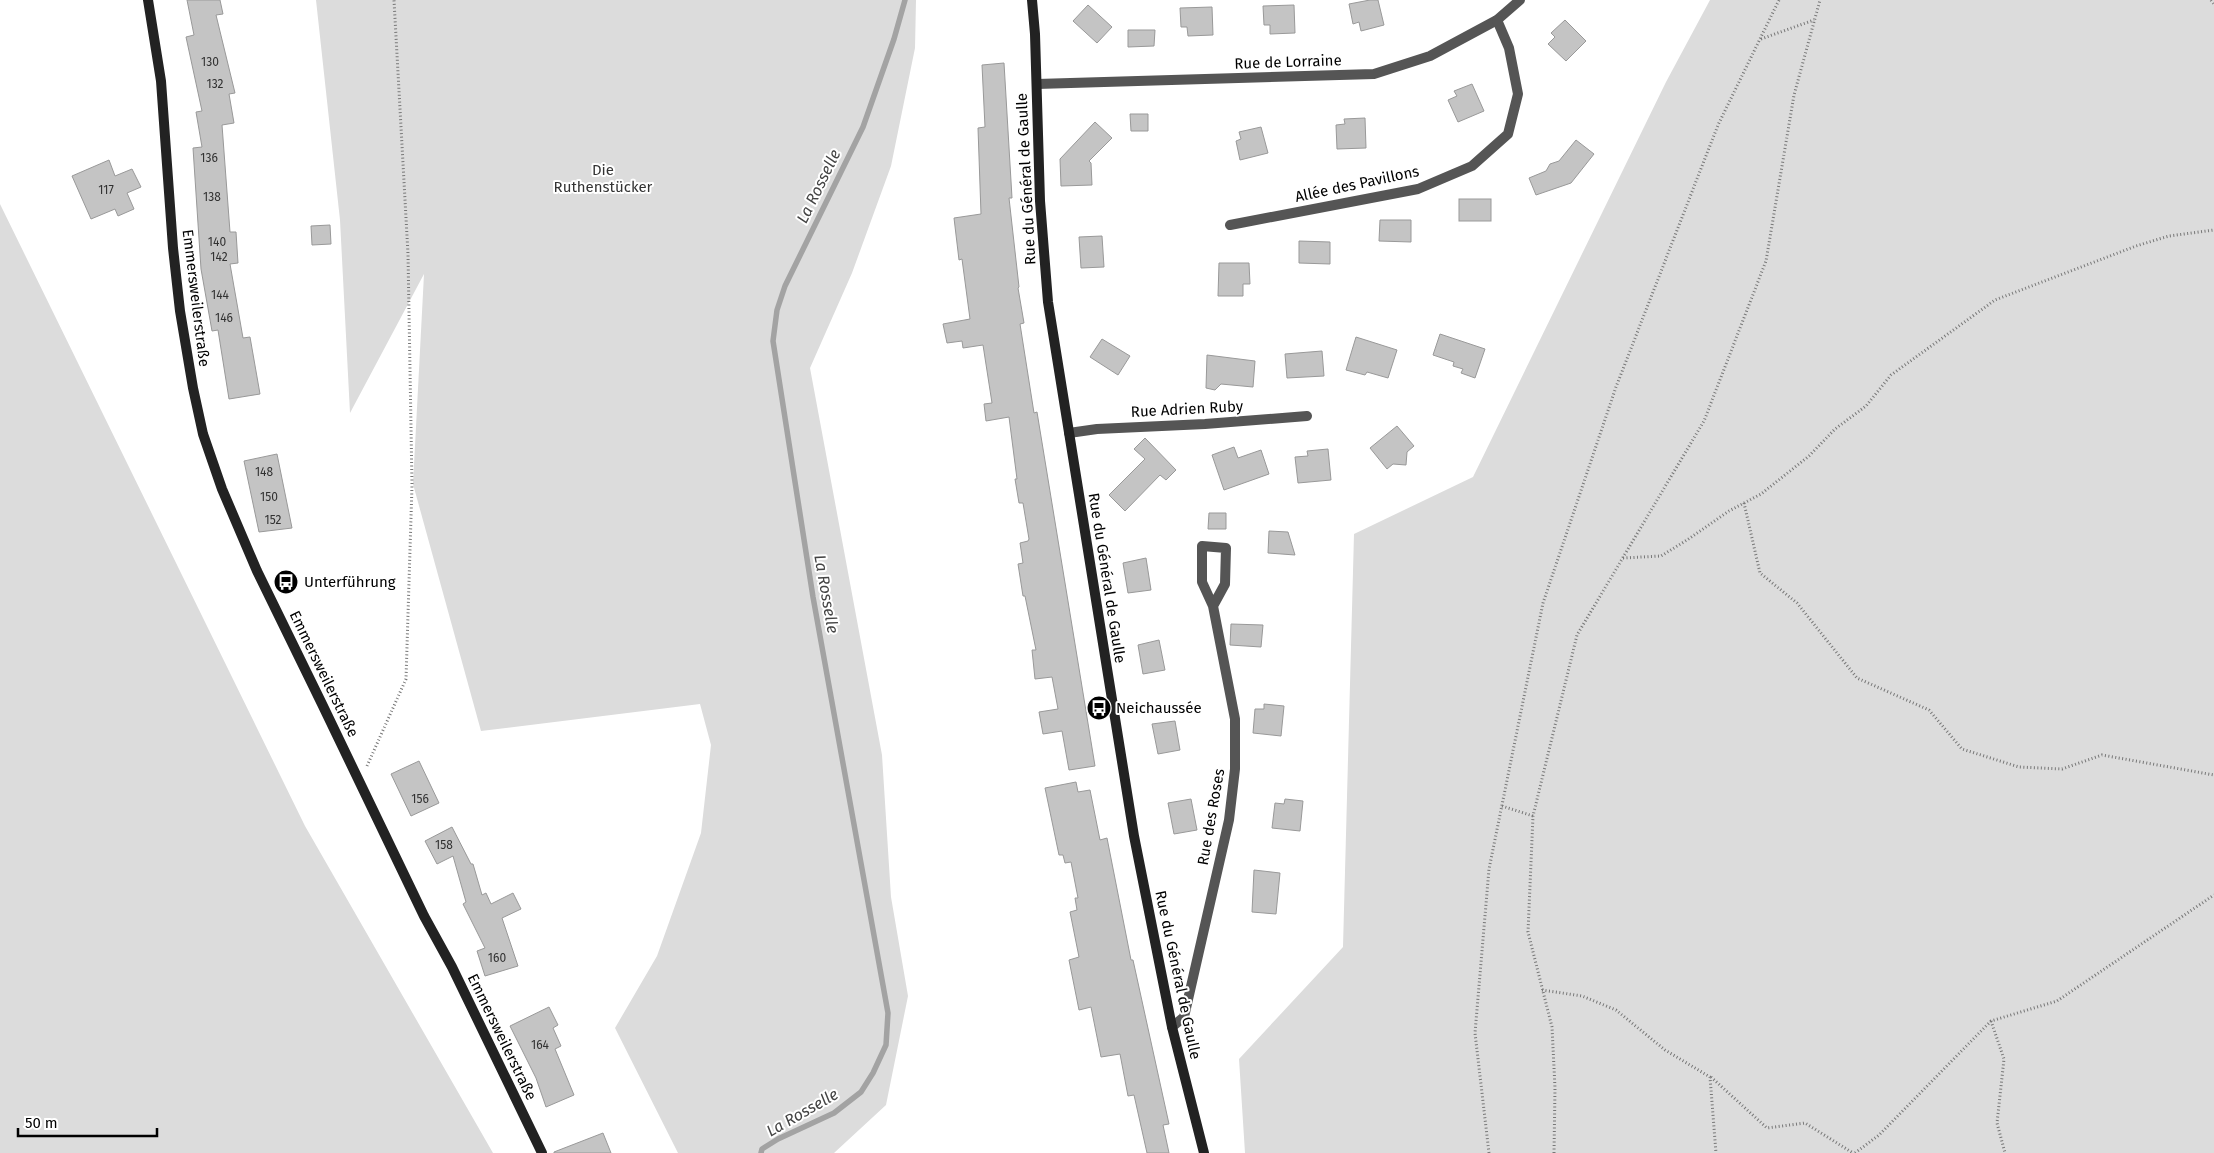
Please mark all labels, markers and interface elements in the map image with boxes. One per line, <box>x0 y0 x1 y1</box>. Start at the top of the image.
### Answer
street label: Rue de Lorraine <box>1234 51 1342 73</box>
house number: 130 <box>201 55 219 69</box>
house number: 132 <box>206 77 224 91</box>
street label: Rue du Général de Gaulle <box>1013 93 1039 265</box>
water label: La Rosselle <box>792 146 844 226</box>
house number: 136 <box>200 151 218 165</box>
park label: Die Ruthenstücker <box>554 161 653 196</box>
street label: Allée des Pavillons <box>1293 162 1421 206</box>
house number: 117 <box>98 183 114 197</box>
house number: 138 <box>203 190 221 204</box>
street label: Emmersweilerstraße <box>179 228 213 368</box>
house number: 140 <box>208 235 226 249</box>
house number: 142 <box>210 250 228 264</box>
house number: 144 <box>211 288 230 302</box>
house number: 146 <box>215 311 233 325</box>
street label: Rue Adrien Ruby <box>1130 397 1244 421</box>
house number: 148 <box>255 465 273 479</box>
house number: 150 <box>260 490 278 504</box>
street label: Rue du Général de Gaulle <box>1085 492 1129 664</box>
house number: 152 <box>264 513 282 527</box>
water label: La Rosselle <box>810 553 843 635</box>
bus stop icon: Unterführung <box>273 569 299 595</box>
place label: Unterführung <box>304 573 396 591</box>
street label: Emmersweilerstraße <box>286 608 362 740</box>
bus stop icon: Neichaussée <box>1086 695 1112 721</box>
place label: Neichaussée <box>1116 699 1202 717</box>
street label: Rue des Roses <box>1194 767 1228 867</box>
house number: 156 <box>411 792 429 806</box>
house number: 158 <box>435 838 453 852</box>
street label: Rue du Général de Gaulle <box>1151 889 1205 1061</box>
house number: 160 <box>488 951 506 965</box>
street label: Emmersweilerstraße <box>464 971 540 1103</box>
house number: 164 <box>531 1038 550 1052</box>
water label: La Rosselle <box>763 1084 841 1141</box>
scale bar <box>18 1106 156 1138</box>
text: 50 m <box>25 1114 58 1132</box>

